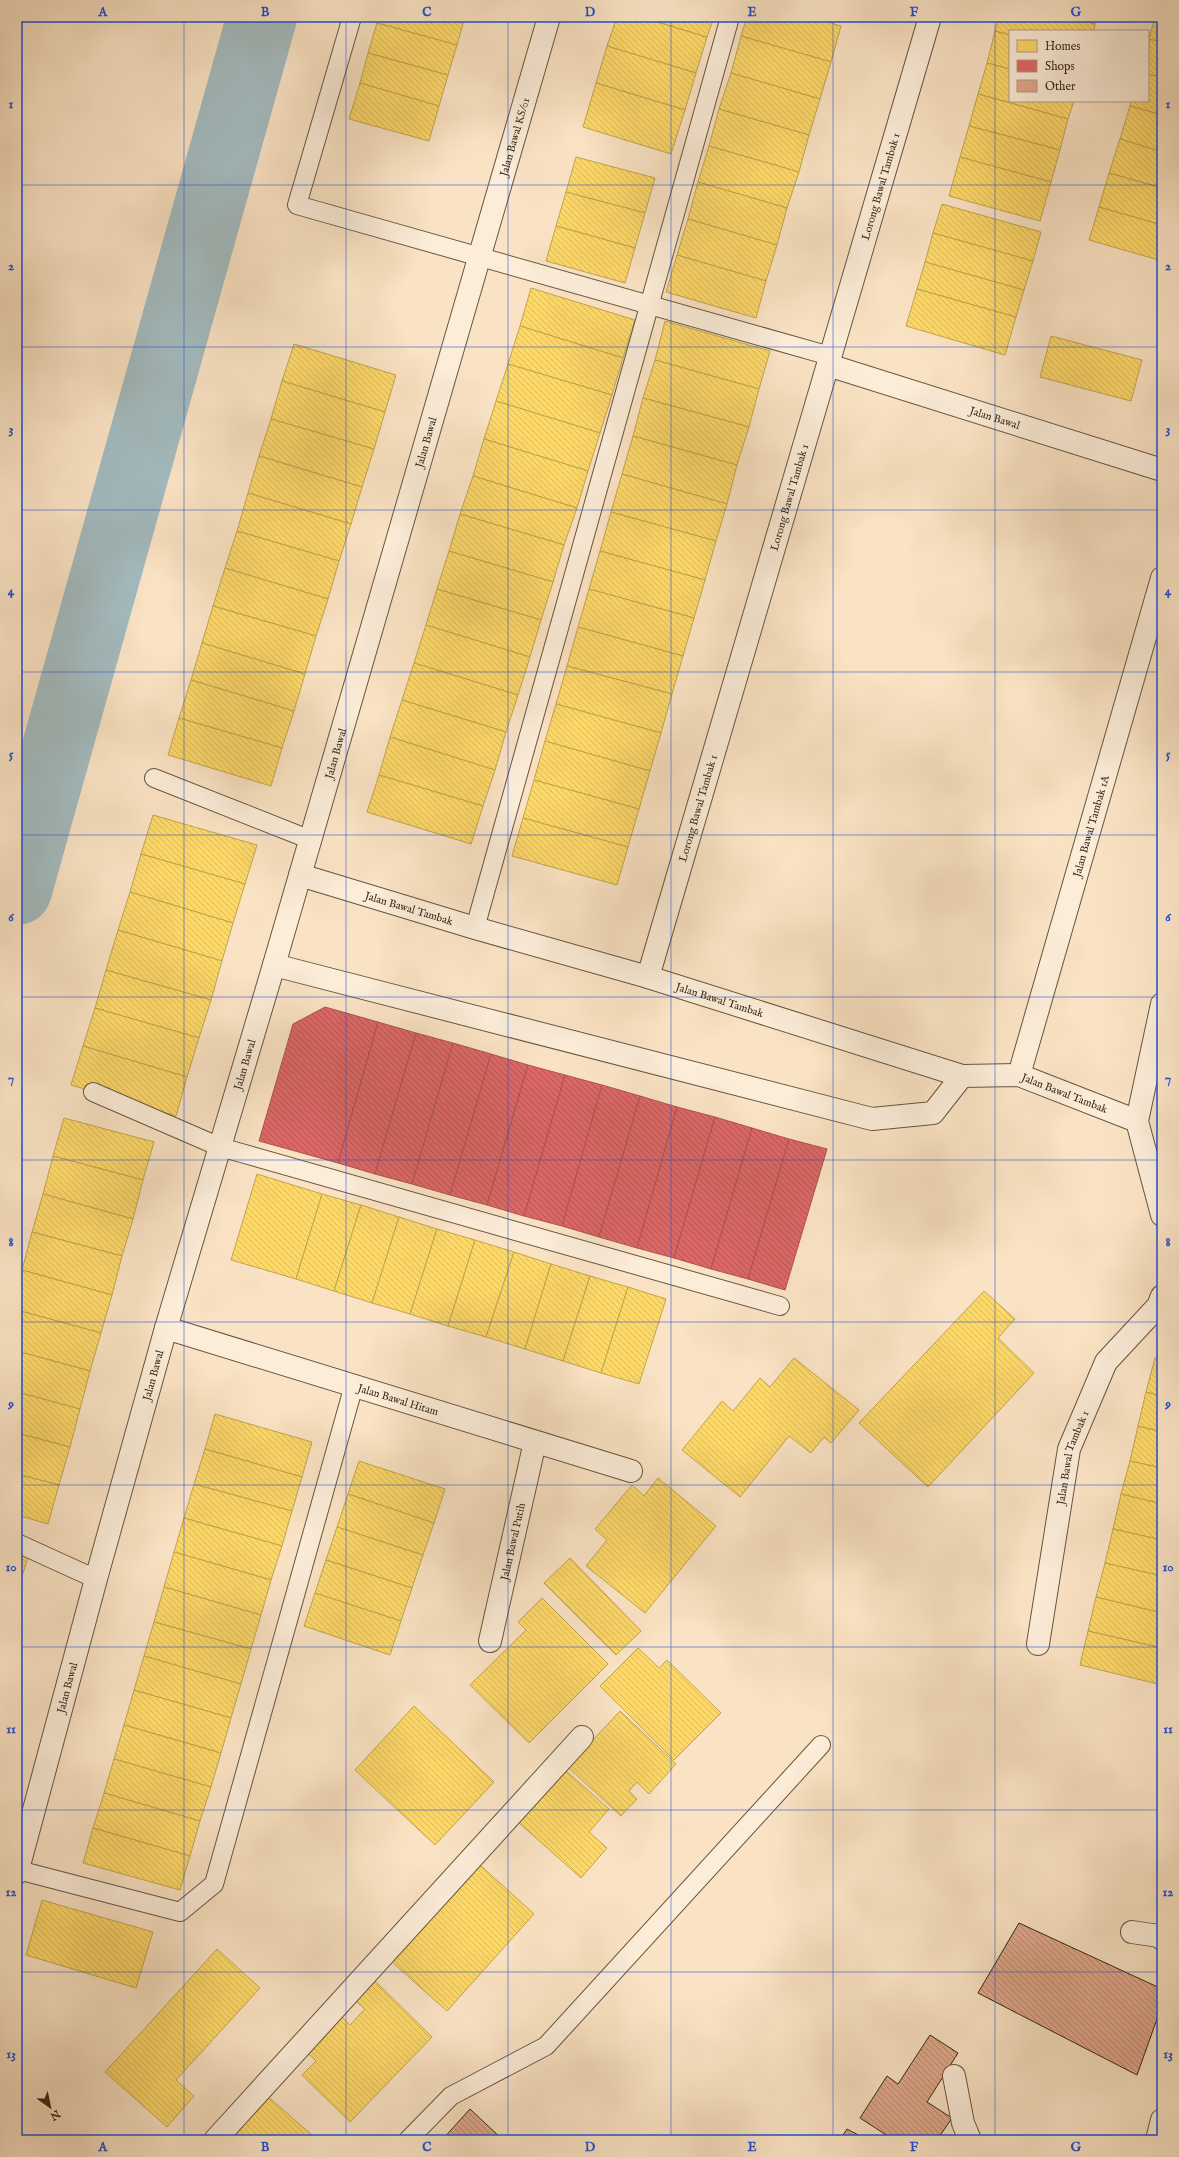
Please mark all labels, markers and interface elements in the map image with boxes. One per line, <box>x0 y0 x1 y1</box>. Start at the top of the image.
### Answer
text: A <box>98 4 109 21</box>
text: B <box>261 4 270 21</box>
text: C <box>422 4 432 21</box>
text: D <box>585 4 596 21</box>
text: E <box>747 4 757 21</box>
text: F <box>910 4 919 21</box>
text: G <box>1071 4 1082 21</box>
legend <box>1009 30 1149 102</box>
text: Homes <box>1045 39 1081 54</box>
text: Shops <box>1045 59 1075 75</box>
text: Other <box>1045 79 1076 94</box>
text: 1 <box>9 96 14 113</box>
street label: Jalan Bawal KS/01 <box>497 96 533 180</box>
text: 1 <box>1166 96 1171 113</box>
street label: Lorong Bawal Tambak 1 <box>859 132 904 242</box>
text: 2 <box>8 258 14 275</box>
text: 2 <box>1165 258 1171 275</box>
street label: Jalan Bawal <box>966 403 1022 433</box>
street label: Jalan Bawal <box>412 416 441 471</box>
text: 3 <box>9 421 14 438</box>
text: 3 <box>1166 421 1171 438</box>
street label: Lorong Bawal Tambak 1 <box>768 442 812 553</box>
text: 4 <box>8 583 15 600</box>
text: 4 <box>1165 583 1172 600</box>
street label: Jalan Bawal <box>322 727 350 783</box>
text: 5 <box>9 746 14 763</box>
text: 5 <box>1166 746 1171 763</box>
street label: Lorong Bawal Tambak 1 <box>676 753 721 864</box>
street label: Jalan Bawal Tambak 1A <box>1070 773 1113 881</box>
street label: Jalan Bawal Tambak <box>361 888 455 929</box>
text: 6 <box>8 909 14 926</box>
text: 6 <box>1165 909 1171 926</box>
street label: Jalan Bawal Tambak <box>672 980 765 1021</box>
street label: Jalan Bawal <box>231 1038 259 1094</box>
street label: Jalan Bawal Tambak <box>1017 1070 1110 1117</box>
text: 7 <box>8 1071 14 1088</box>
text: 7 <box>1165 1071 1171 1088</box>
text: 8 <box>8 1234 14 1251</box>
text: 8 <box>1165 1234 1171 1251</box>
street label: Jalan Bawal <box>140 1349 168 1404</box>
street label: Jalan Bawal Hitam <box>354 1381 441 1420</box>
text: 9 <box>7 1396 14 1413</box>
text: 9 <box>1164 1396 1171 1413</box>
street label: Jalan Bawal Tambak 1 <box>1054 1408 1093 1508</box>
street label: Jalan Bawal Putih <box>497 1502 529 1584</box>
text: 10 <box>5 1559 17 1576</box>
text: 10 <box>1162 1559 1174 1576</box>
street label: Jalan Bawal <box>54 1661 81 1717</box>
text: 11 <box>6 1721 16 1738</box>
text: 11 <box>1163 1721 1173 1738</box>
text: 12 <box>6 1884 16 1901</box>
text: 12 <box>1163 1884 1173 1901</box>
text: 13 <box>6 2046 16 2063</box>
text: 13 <box>1163 2046 1173 2063</box>
north arrow <box>30 2087 70 2127</box>
text: N <box>47 2106 64 2123</box>
text: A <box>98 2139 109 2156</box>
text: B <box>261 2139 270 2156</box>
text: C <box>422 2139 432 2156</box>
text: D <box>585 2139 596 2156</box>
text: E <box>747 2139 757 2156</box>
text: F <box>910 2139 919 2156</box>
text: G <box>1071 2139 1082 2156</box>

